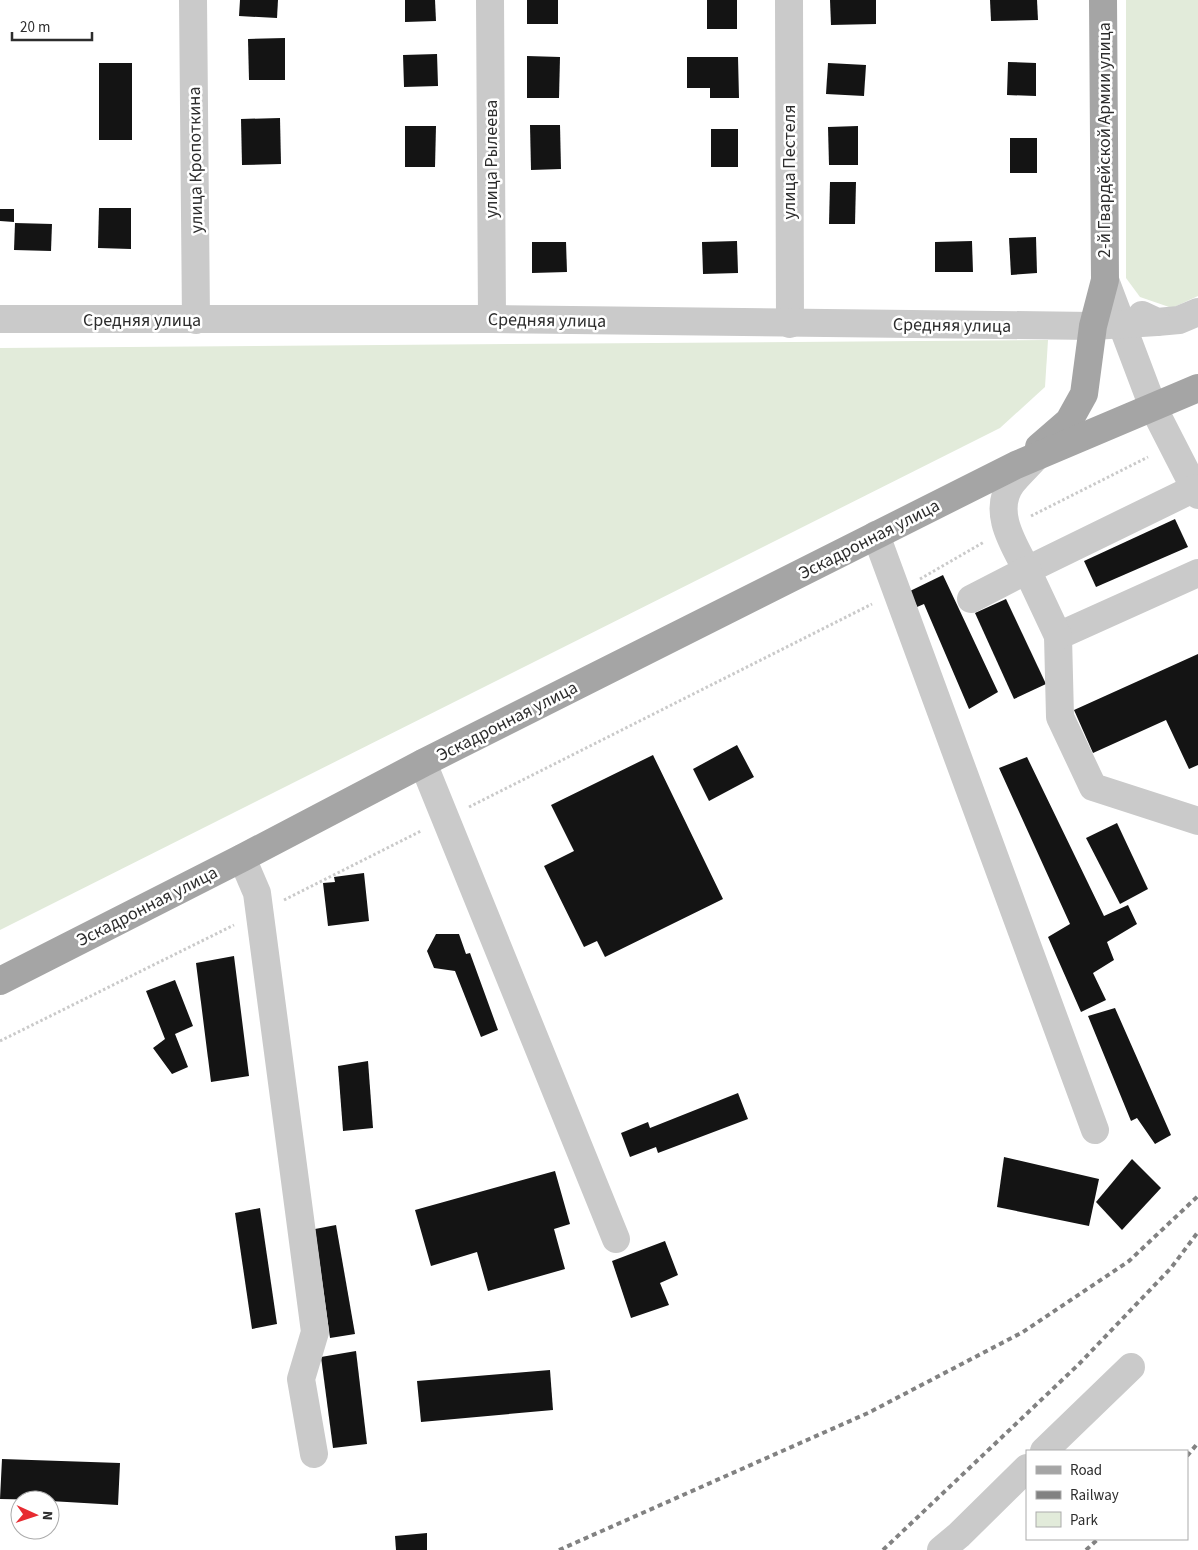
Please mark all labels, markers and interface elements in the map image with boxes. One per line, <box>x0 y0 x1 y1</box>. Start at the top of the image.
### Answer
scale bar <box>12 10 92 42</box>
text: 20 m <box>20 17 50 38</box>
street label: 2-й Гвардейской Армии улица <box>1092 22 1117 258</box>
street label: улица Кропоткина <box>182 86 209 234</box>
street label: улица Рылеева <box>479 100 504 218</box>
street label: улица Пестеля <box>777 104 802 220</box>
street label: Средняя улица <box>488 307 606 334</box>
street label: Средняя улица <box>83 308 201 333</box>
street label: Средняя улица <box>893 312 1011 339</box>
street label: Эскадронная улица <box>794 493 944 586</box>
street label: Эскадронная улица <box>432 675 582 768</box>
street label: Эскадронная улица <box>72 860 222 953</box>
legend <box>1026 1450 1188 1540</box>
text: Road <box>1070 1460 1102 1481</box>
text: Railway <box>1070 1485 1119 1506</box>
north arrow <box>10 1490 60 1540</box>
text: N <box>37 1510 57 1521</box>
text: Park <box>1070 1510 1099 1531</box>

